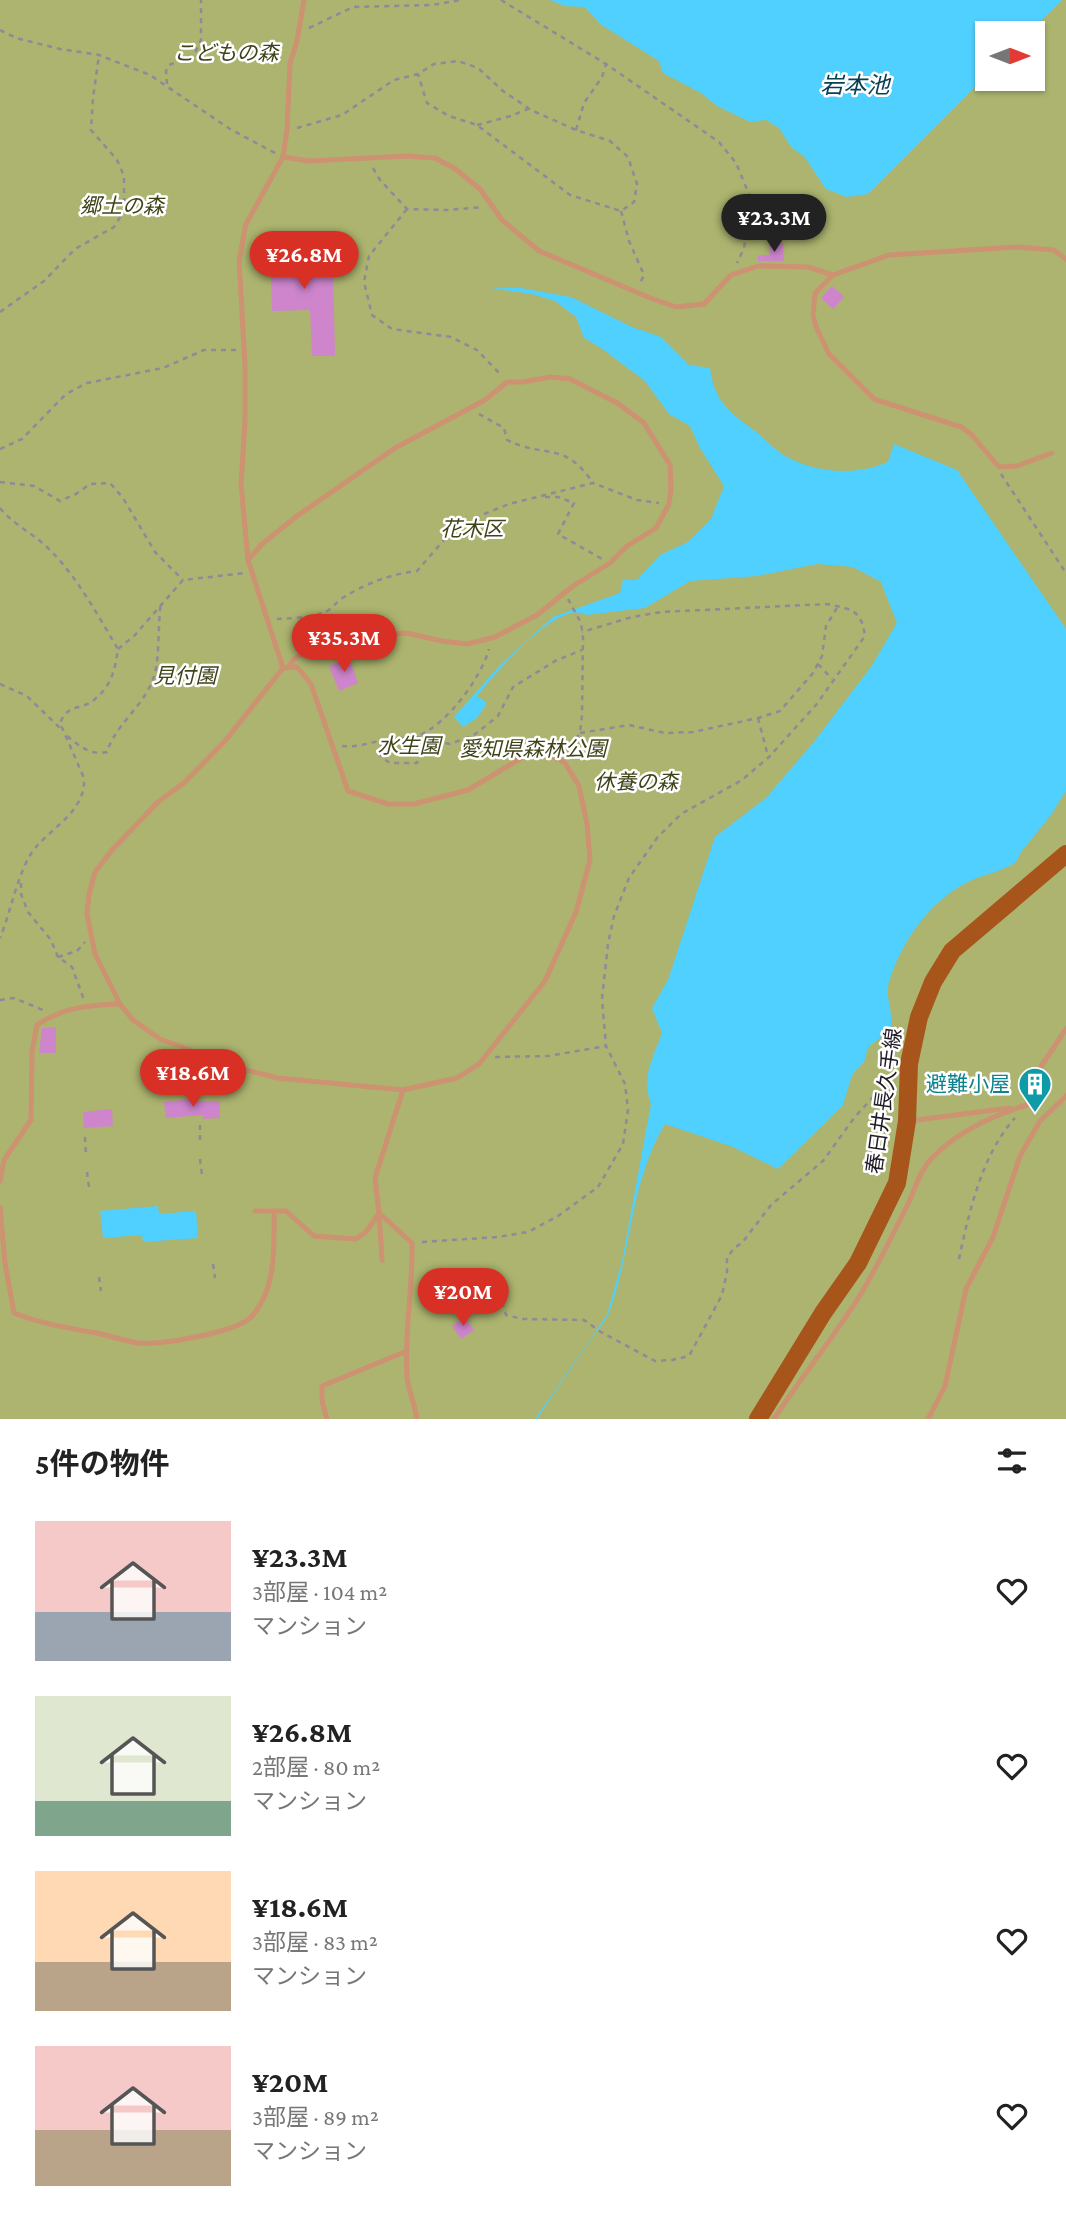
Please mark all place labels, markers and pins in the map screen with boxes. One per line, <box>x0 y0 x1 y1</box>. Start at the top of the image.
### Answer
pin: ¥23.3M <box>717 194 831 254</box>
pin: ¥26.8M <box>247 232 361 291</box>
pin: ¥35.3M <box>287 614 401 674</box>
pin: ¥18.6M <box>136 1050 250 1109</box>
building icon: 避難小屋 <box>1016 1065 1054 1114</box>
place label: 避難小屋 <box>926 1072 1010 1096</box>
pin: ¥20M <box>422 1268 504 1328</box>

